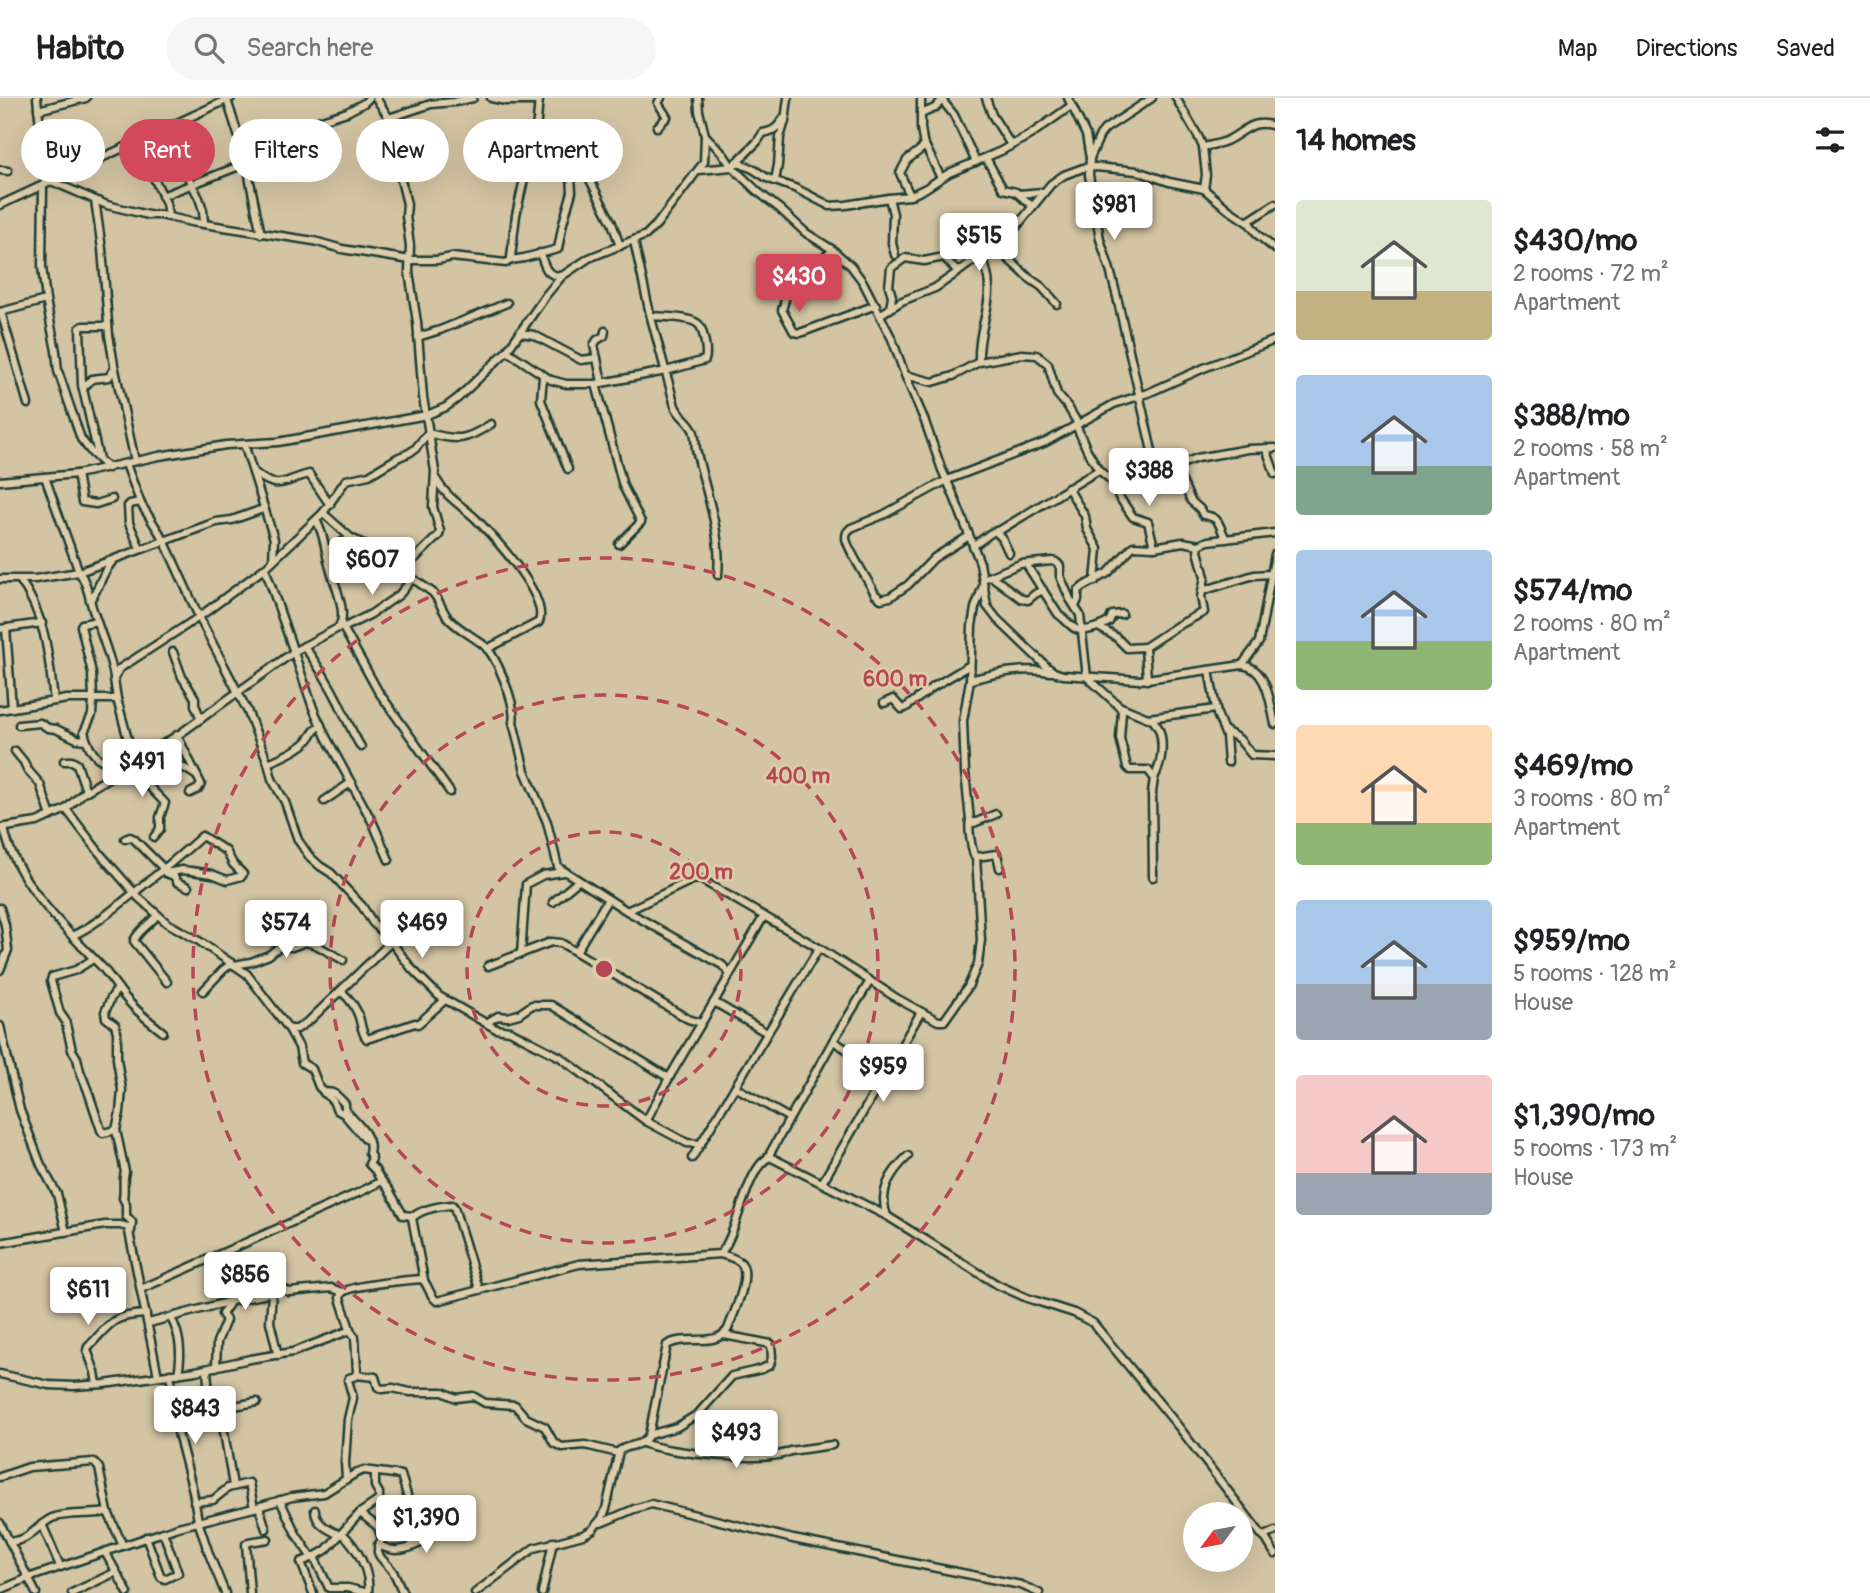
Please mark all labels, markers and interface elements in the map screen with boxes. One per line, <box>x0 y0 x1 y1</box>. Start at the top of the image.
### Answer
search box <box>166 17 656 80</box>
text: Habito <box>35 28 124 69</box>
icon: search <box>190 29 228 67</box>
text: Search here <box>246 32 373 64</box>
text: Map <box>1558 34 1598 63</box>
text: Directions <box>1636 34 1737 63</box>
text: Saved <box>1775 34 1835 63</box>
chip: Buy <box>21 119 105 182</box>
chip: Rent <box>119 119 215 182</box>
chip: Filters <box>229 119 342 182</box>
chip: New <box>356 119 449 182</box>
chip: Apartment <box>463 119 623 182</box>
icon: filters <box>1811 121 1849 159</box>
text: 14 homes <box>1296 122 1416 159</box>
pin: $981 <box>1073 183 1155 242</box>
text: $981 <box>1092 190 1136 219</box>
pin: $515 <box>938 214 1020 273</box>
text: $515 <box>956 221 1002 250</box>
text: $430/mo <box>1513 222 1637 259</box>
icon: home <box>1352 228 1436 312</box>
pin: $430 <box>758 254 840 314</box>
text: 2 rooms · 72 m² <box>1513 259 1669 288</box>
text: $430 <box>772 262 826 291</box>
text: Apartment <box>1513 288 1620 317</box>
text: $388/mo <box>1513 397 1630 434</box>
icon: home <box>1352 403 1436 487</box>
text: 2 rooms · 58 m² <box>1513 434 1668 463</box>
pin: $388 <box>1108 448 1190 508</box>
text: $388 <box>1125 456 1173 485</box>
text: Apartment <box>1513 463 1620 492</box>
pin: $607 <box>331 538 413 597</box>
text: $607 <box>345 545 399 574</box>
text: $574/mo <box>1513 572 1632 609</box>
icon: home <box>1352 578 1436 662</box>
text: 2 rooms · 80 m² <box>1513 609 1671 638</box>
text: Apartment <box>1513 638 1620 667</box>
text: 600 m <box>863 666 927 693</box>
pin: $491 <box>101 740 183 799</box>
text: $491 <box>119 747 165 776</box>
text: $469/mo <box>1513 747 1633 784</box>
icon: home <box>1352 753 1436 837</box>
text: 400 m <box>766 763 830 790</box>
text: 3 rooms · 80 m² <box>1513 784 1671 813</box>
text: Apartment <box>1513 813 1620 842</box>
text: 200 m <box>669 859 733 886</box>
pin: $574 <box>245 900 327 960</box>
pin: $469 <box>381 900 463 960</box>
text: $574 <box>261 908 311 937</box>
text: $469 <box>396 908 448 937</box>
text: $959/mo <box>1513 922 1630 959</box>
icon: home <box>1352 928 1436 1012</box>
centre of rings <box>592 957 616 981</box>
text: 5 rooms · 128 m² <box>1513 959 1677 988</box>
text: House <box>1513 988 1573 1017</box>
pin: $959 <box>842 1044 924 1104</box>
text: $959 <box>859 1052 907 1081</box>
text: $1,390/mo <box>1513 1097 1655 1134</box>
icon: home <box>1352 1103 1436 1187</box>
text: 5 rooms · 173 m² <box>1513 1134 1677 1163</box>
text: House <box>1513 1163 1573 1192</box>
pin: $856 <box>204 1252 286 1312</box>
text: $856 <box>220 1260 270 1289</box>
pin: $611 <box>47 1268 129 1327</box>
text: $611 <box>66 1275 110 1304</box>
pin: $843 <box>154 1386 236 1446</box>
text: $843 <box>170 1394 220 1423</box>
pin: $493 <box>695 1410 777 1470</box>
text: $493 <box>711 1418 761 1447</box>
pin: $1,390 <box>369 1496 483 1555</box>
north arrow <box>1183 1502 1253 1572</box>
map controls <box>1183 1502 1253 1572</box>
text: $1,390 <box>392 1503 460 1532</box>

